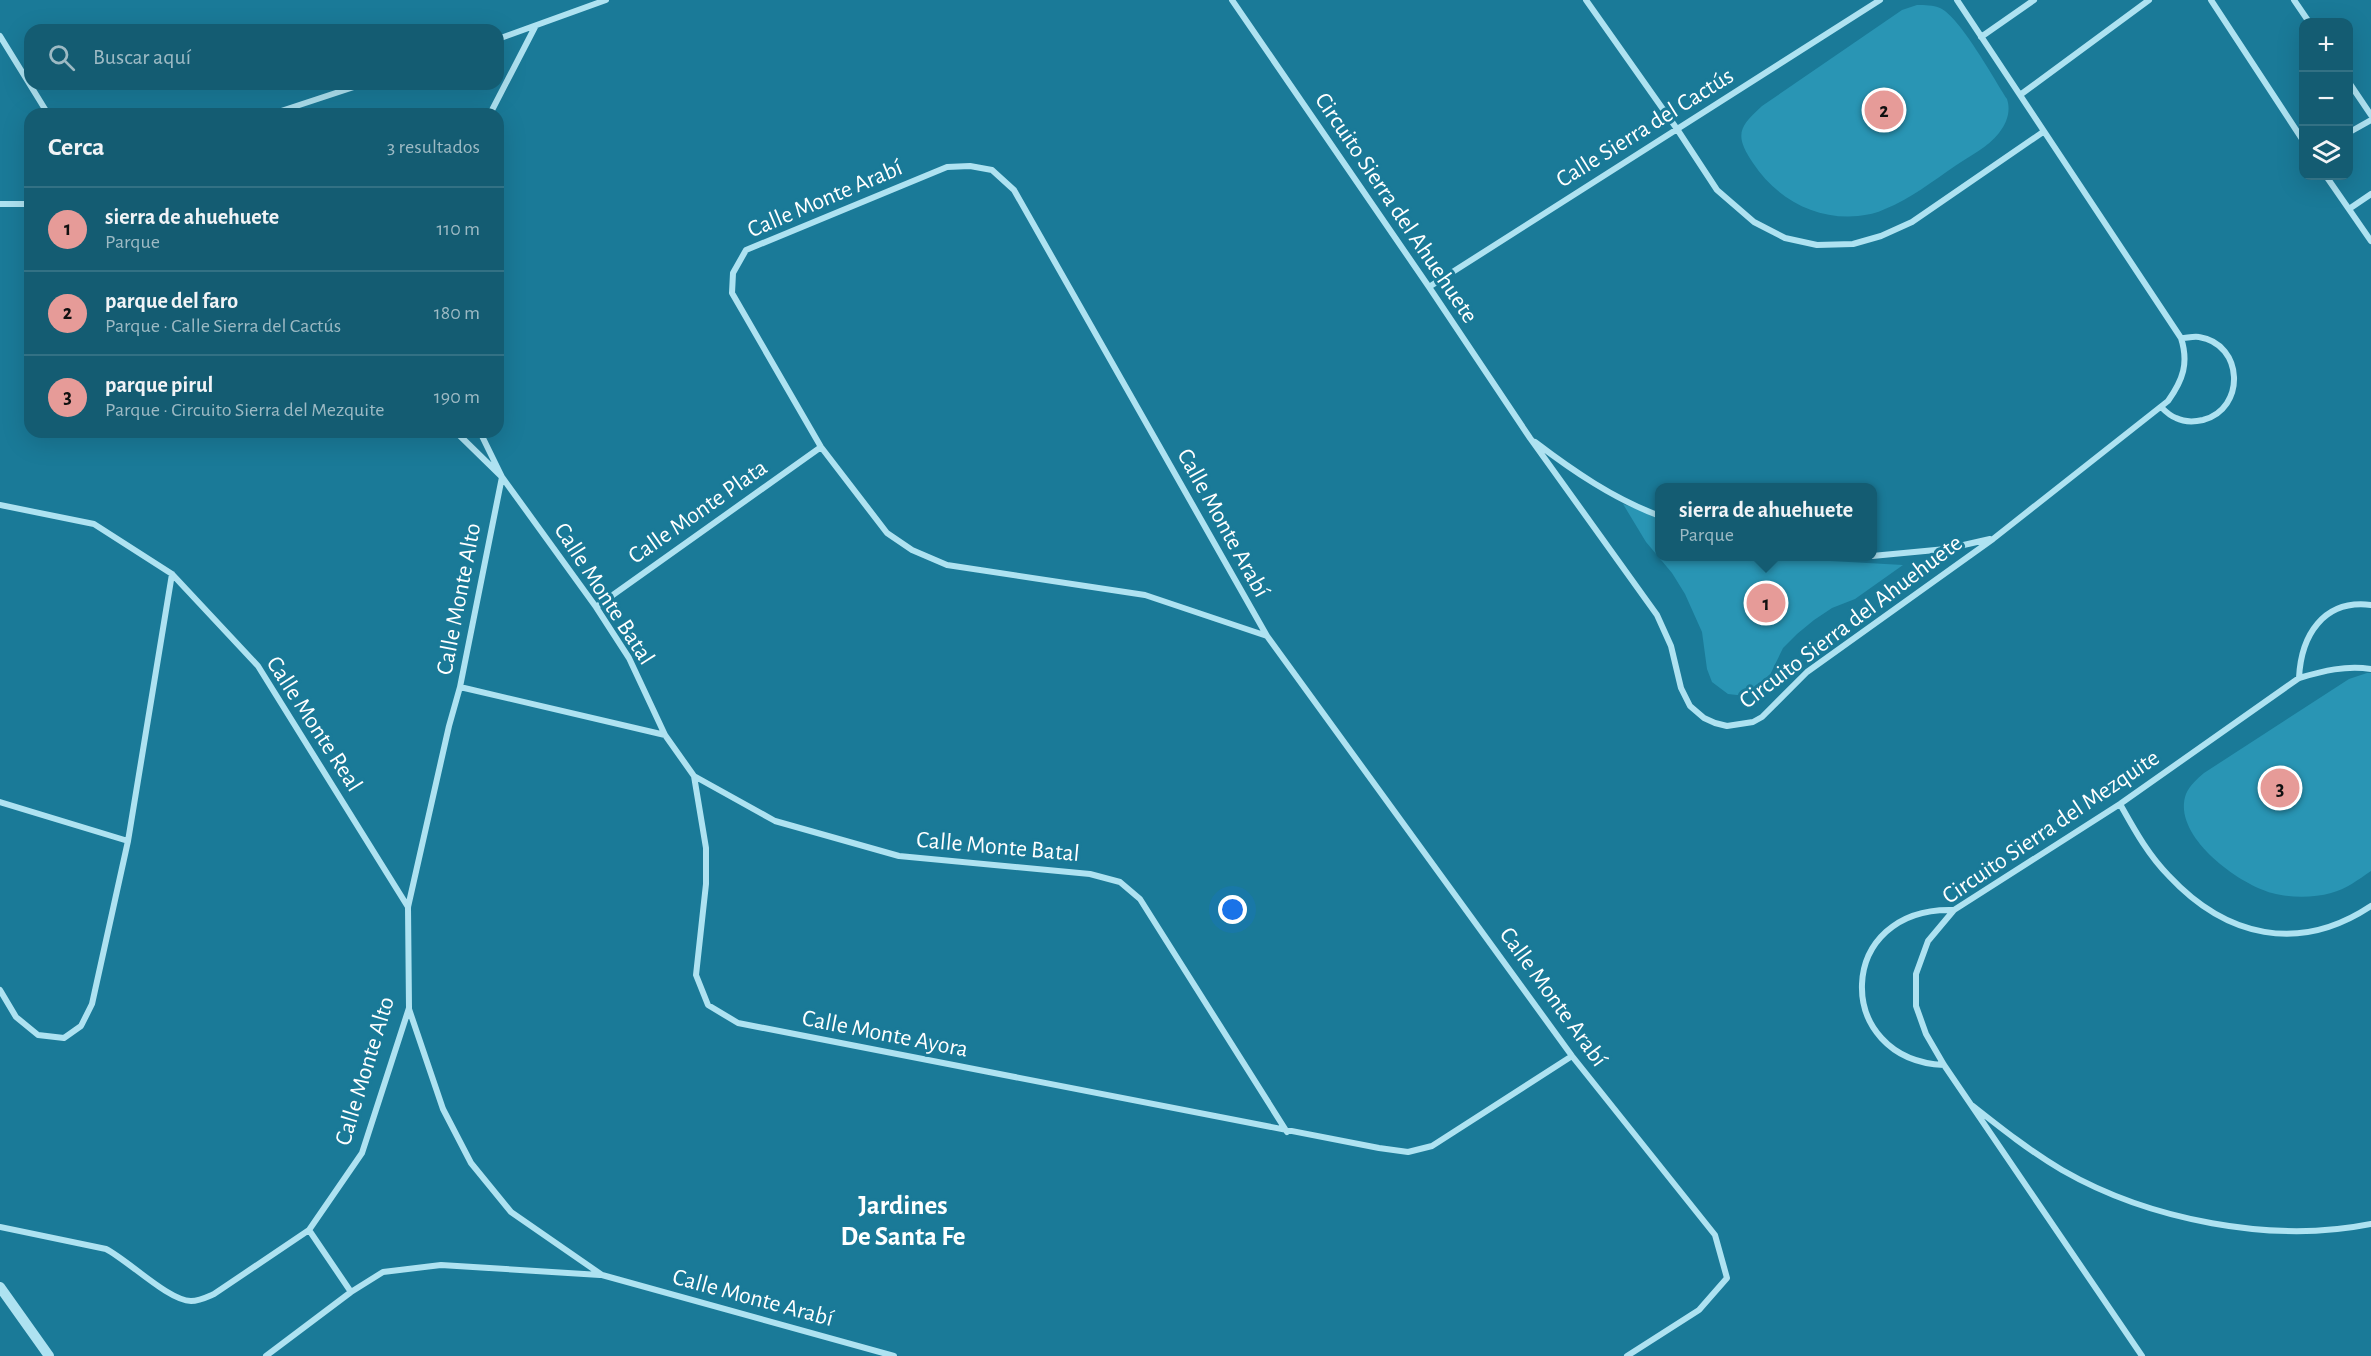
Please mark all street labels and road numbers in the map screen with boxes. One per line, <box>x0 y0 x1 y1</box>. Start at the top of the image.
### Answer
street label: Calle Sierra del Cactús <box>1552 64 1738 192</box>
street label: Circuito Sierra del Ahuehuete <box>1310 89 1482 327</box>
street label: Calle Monte Arabí <box>744 156 906 242</box>
street label: Calle Monte Arabí <box>1172 445 1274 601</box>
street label: Calle Monte Plata <box>624 455 772 569</box>
street label: Calle Monte Batal <box>549 519 659 669</box>
street label: Calle Monte Alto <box>433 521 485 677</box>
street label: Circuito Sierra del Ahuehuete <box>1735 531 1967 713</box>
street label: Calle Monte Real <box>262 652 366 796</box>
street label: Circuito Sierra del Mezquite <box>1938 745 2164 909</box>
street label: Calle Monte Batal <box>915 828 1081 866</box>
street label: Calle Monte Arabí <box>1495 923 1611 1071</box>
street label: Calle Monte Alto <box>331 994 399 1148</box>
street label: Calle Monte Ayora <box>800 1006 970 1062</box>
street label: Calle Monte Arabí <box>670 1265 836 1331</box>

